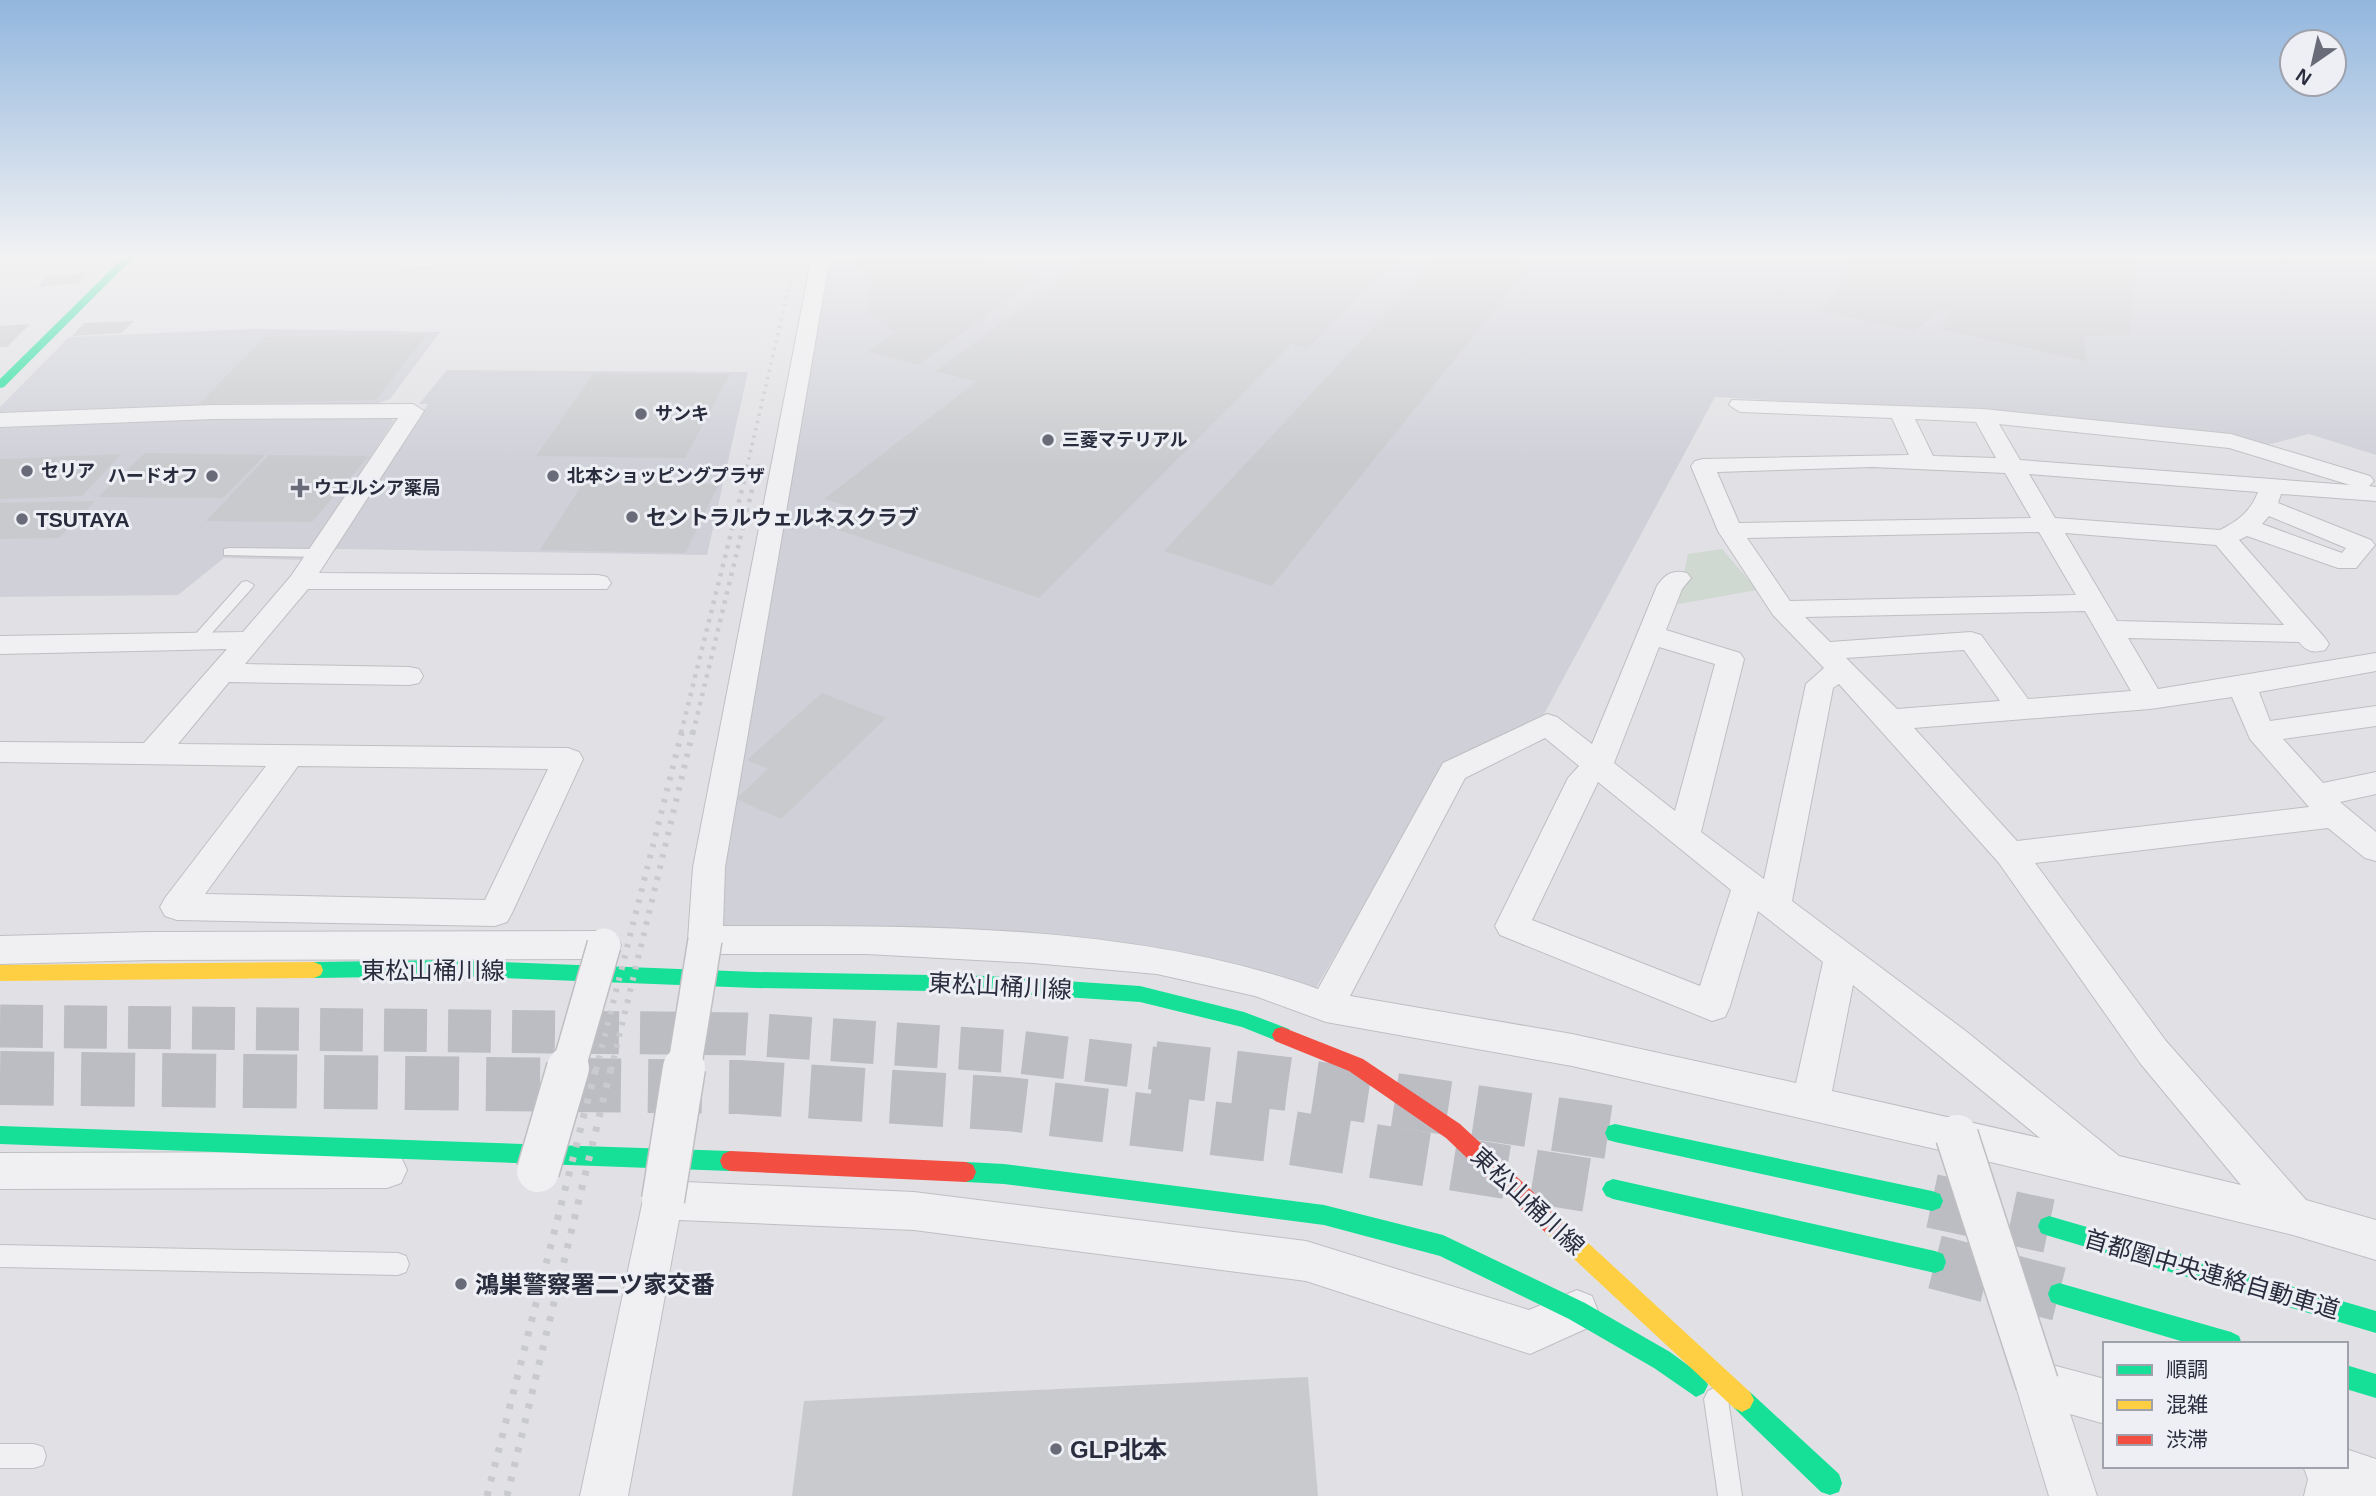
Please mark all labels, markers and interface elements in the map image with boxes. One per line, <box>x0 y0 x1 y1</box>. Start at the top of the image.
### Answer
north arrow <box>2278 28 2348 98</box>
text: N <box>2292 64 2315 89</box>
place label: サンキ <box>655 404 709 424</box>
marker: サンキ <box>633 406 649 422</box>
place label: 三菱マテリアル <box>1062 430 1188 450</box>
marker: 三菱マテリアル <box>1040 432 1056 448</box>
place label: セリア <box>41 461 95 481</box>
marker: セリア <box>19 463 35 479</box>
place label: ハードオフ <box>108 466 198 486</box>
place label: 北本ショッピングプラザ <box>567 466 765 486</box>
marker: ハードオフ <box>204 468 220 484</box>
marker: 北本ショッピングプラザ <box>545 468 561 484</box>
place label: ウエルシア薬局 <box>314 478 440 498</box>
marker: ウエルシア薬局 <box>292 480 308 496</box>
place label: セントラルウェルネスクラブ <box>646 506 919 529</box>
place label: TSUTAYA <box>36 508 130 531</box>
marker: セントラルウェルネスクラブ <box>624 509 640 525</box>
marker: TSUTAYA <box>14 511 30 527</box>
street label: 東松山桶川線 <box>361 957 505 984</box>
street label: 東松山桶川線 <box>927 969 1073 1003</box>
street label: 東松山桶川線 <box>1466 1142 1590 1260</box>
street label: 首都圏中央連絡自動車道 <box>2081 1225 2343 1323</box>
place label: 鴻巣警察署二ツ家交番 <box>475 1271 715 1298</box>
marker: 鴻巣警察署二ツ家交番 <box>453 1276 469 1292</box>
legend <box>2103 1342 2348 1468</box>
text: 順調 <box>2166 1358 2208 1381</box>
text: 混雑 <box>2166 1393 2208 1416</box>
text: 渋滞 <box>2166 1428 2208 1451</box>
place label: GLP北本 <box>1070 1436 1167 1463</box>
marker: GLP北本 <box>1048 1441 1064 1457</box>

